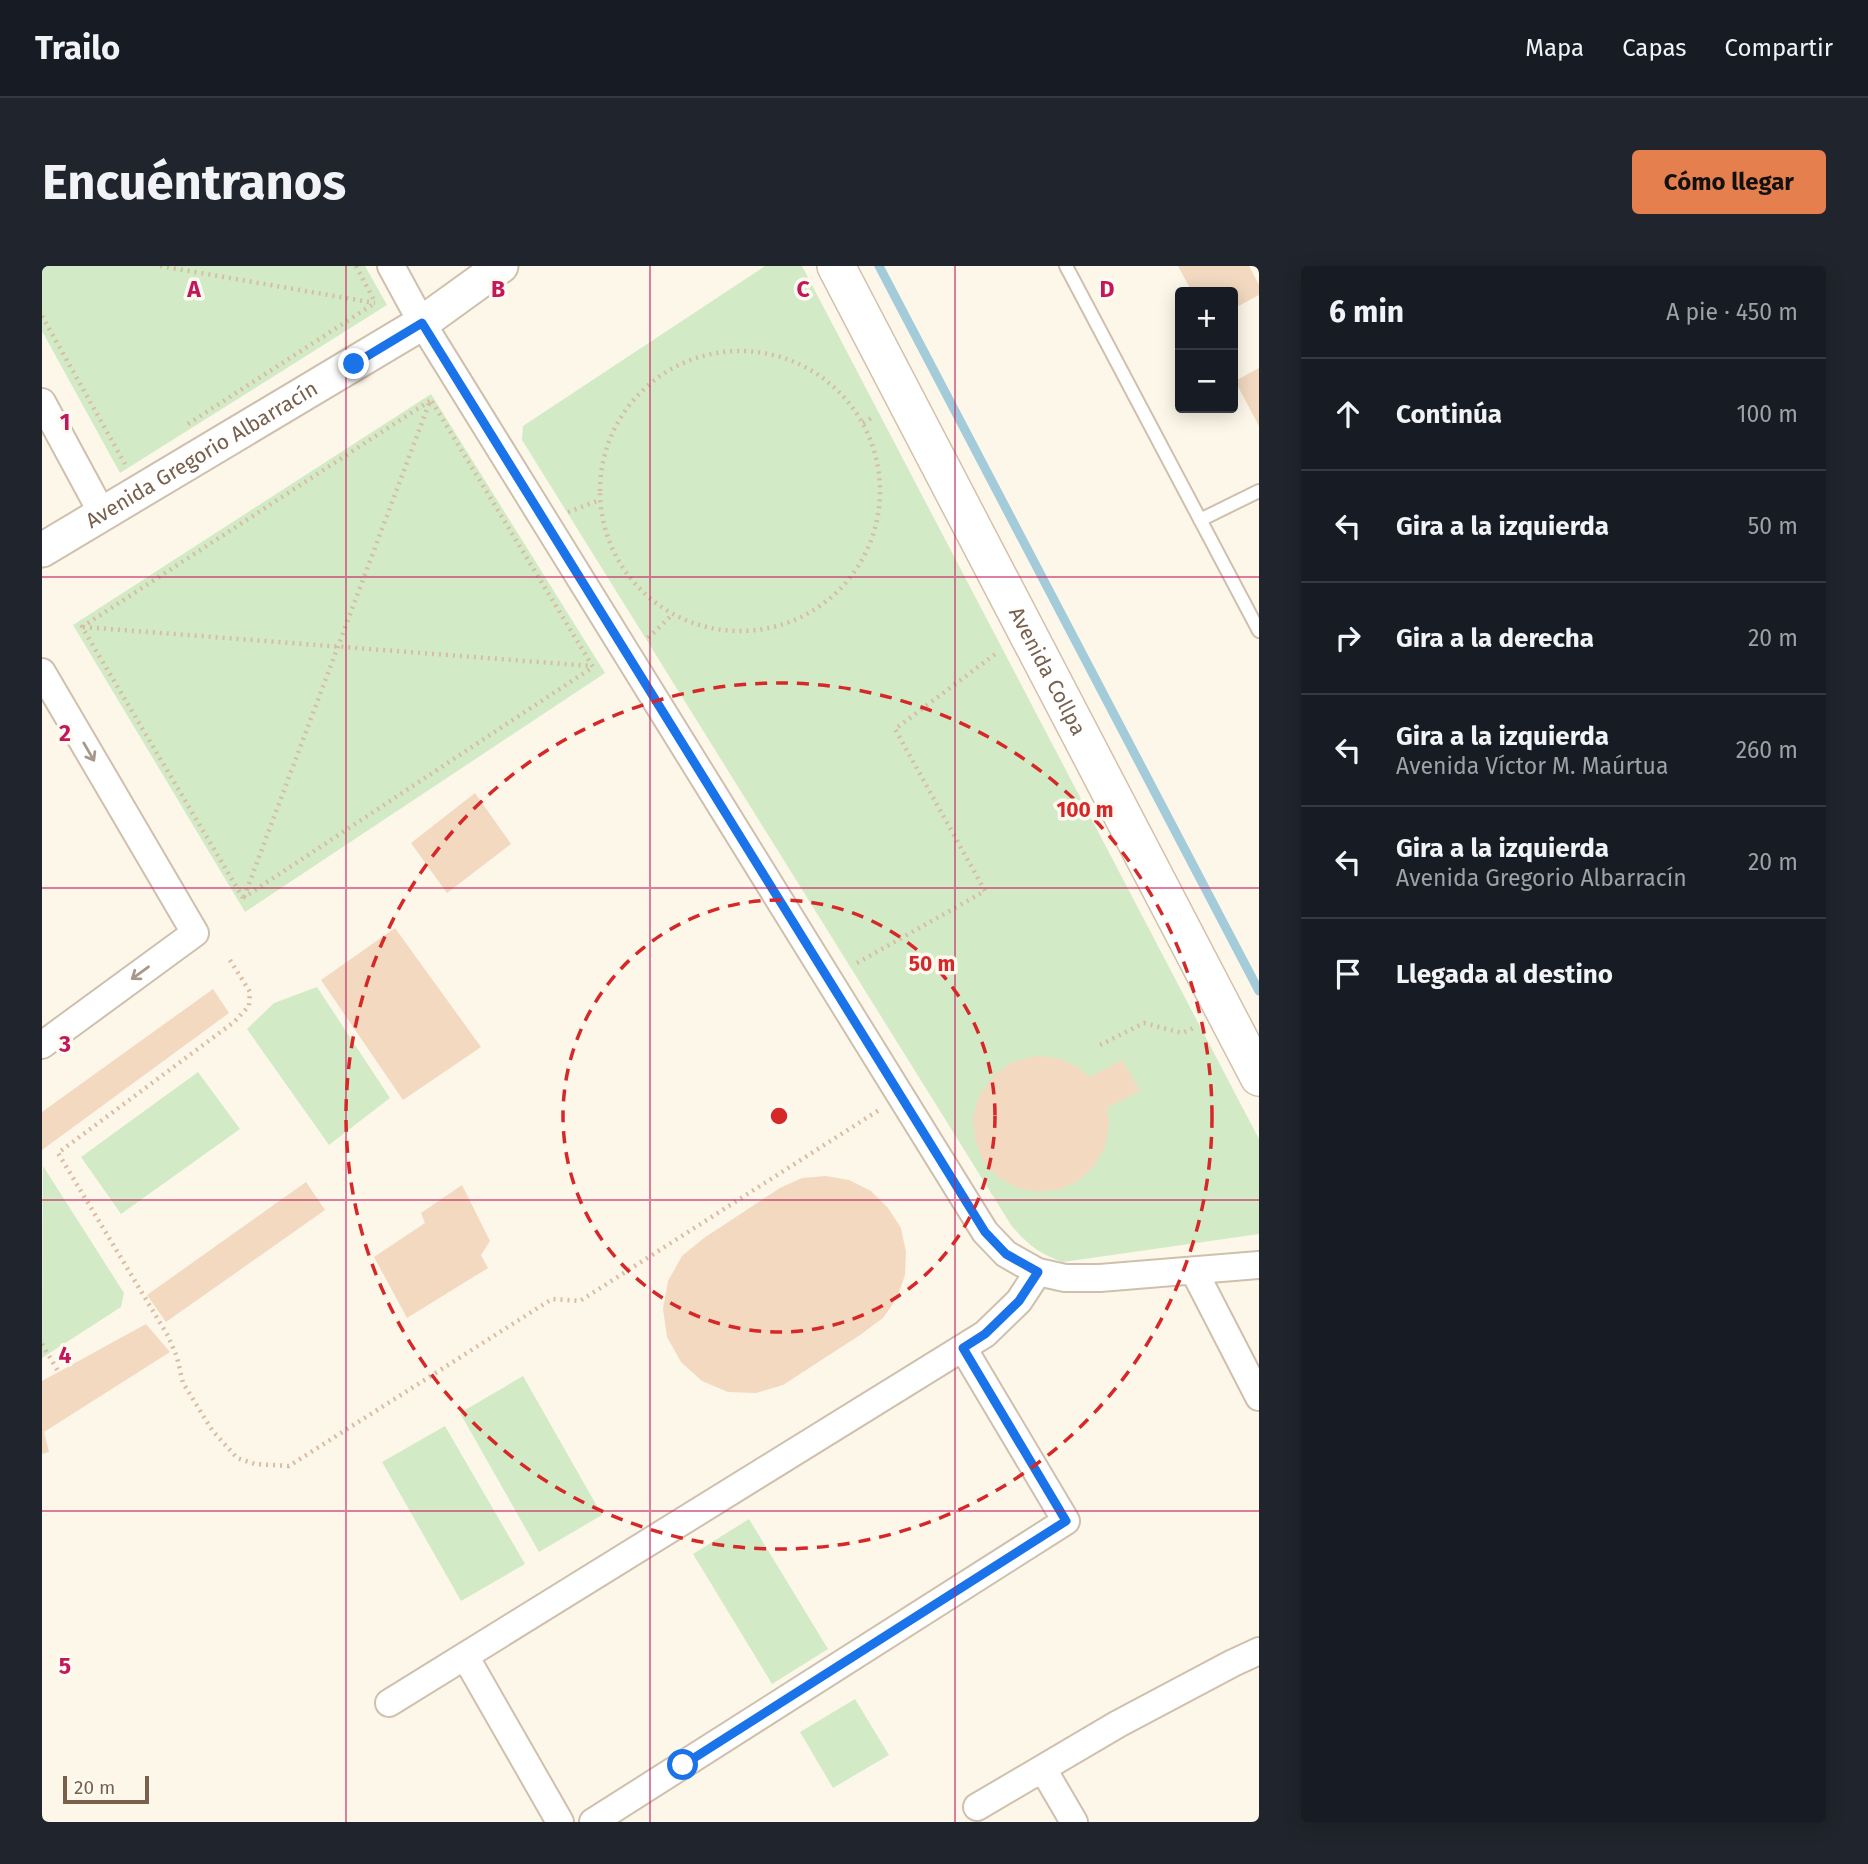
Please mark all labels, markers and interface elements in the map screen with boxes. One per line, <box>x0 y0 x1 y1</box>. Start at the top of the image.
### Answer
text: Trailo <box>35 28 120 68</box>
text: Mapa <box>1525 34 1584 62</box>
text: Capas <box>1622 34 1686 62</box>
text: Compartir <box>1724 34 1833 62</box>
button: Cómo llegar <box>1632 150 1826 214</box>
text: Encuéntranos <box>42 153 346 212</box>
text: A <box>186 275 201 303</box>
text: B <box>491 275 505 303</box>
text: C <box>796 275 810 303</box>
text: D <box>1100 275 1115 303</box>
map controls <box>1175 287 1238 413</box>
button: + <box>1175 287 1238 350</box>
text: 6 min <box>1329 294 1404 330</box>
text: A pie · 450 m <box>1666 298 1798 326</box>
route end <box>338 348 369 379</box>
button: − <box>1175 350 1238 413</box>
street label: Avenida Gregorio Albarracín <box>81 375 322 534</box>
icon: ahead <box>1329 395 1367 433</box>
text: Continúa <box>1396 399 1502 430</box>
text: 100 m <box>1737 400 1798 428</box>
text: 1 <box>60 408 70 436</box>
icon: left <box>1329 507 1367 545</box>
text: Gira a la izquierda <box>1396 511 1609 542</box>
text: 50 m <box>1748 512 1798 540</box>
street label: Avenida Collpa <box>1003 603 1092 740</box>
icon: right <box>1329 619 1367 657</box>
text: Gira a la derecha <box>1396 623 1594 654</box>
text: 20 m <box>1748 624 1798 652</box>
text: 2 <box>59 719 71 747</box>
text: Gira a la izquierda <box>1396 721 1609 752</box>
icon: left <box>1329 731 1367 769</box>
text: 260 m <box>1736 736 1798 764</box>
one-way arrow <box>83 741 96 762</box>
text: Avenida Víctor M. Maúrtua <box>1396 752 1669 780</box>
text: 100 m <box>1056 797 1114 823</box>
text: Gira a la izquierda <box>1396 833 1609 864</box>
icon: left <box>1329 843 1367 881</box>
text: 20 m <box>1748 848 1798 876</box>
text: Avenida Gregorio Albarracín <box>1396 864 1687 892</box>
text: 50 m <box>909 951 955 977</box>
icon: arrive <box>1329 955 1367 993</box>
text: Llegada al destino <box>1396 959 1613 990</box>
one-way arrow <box>131 966 150 981</box>
text: 3 <box>58 1030 71 1058</box>
centre of rings <box>767 1104 791 1128</box>
text: 4 <box>59 1341 72 1369</box>
text: 5 <box>59 1652 71 1680</box>
route start <box>667 1749 698 1780</box>
scale bar <box>63 1773 149 1805</box>
text: 20 m <box>74 1776 115 1799</box>

